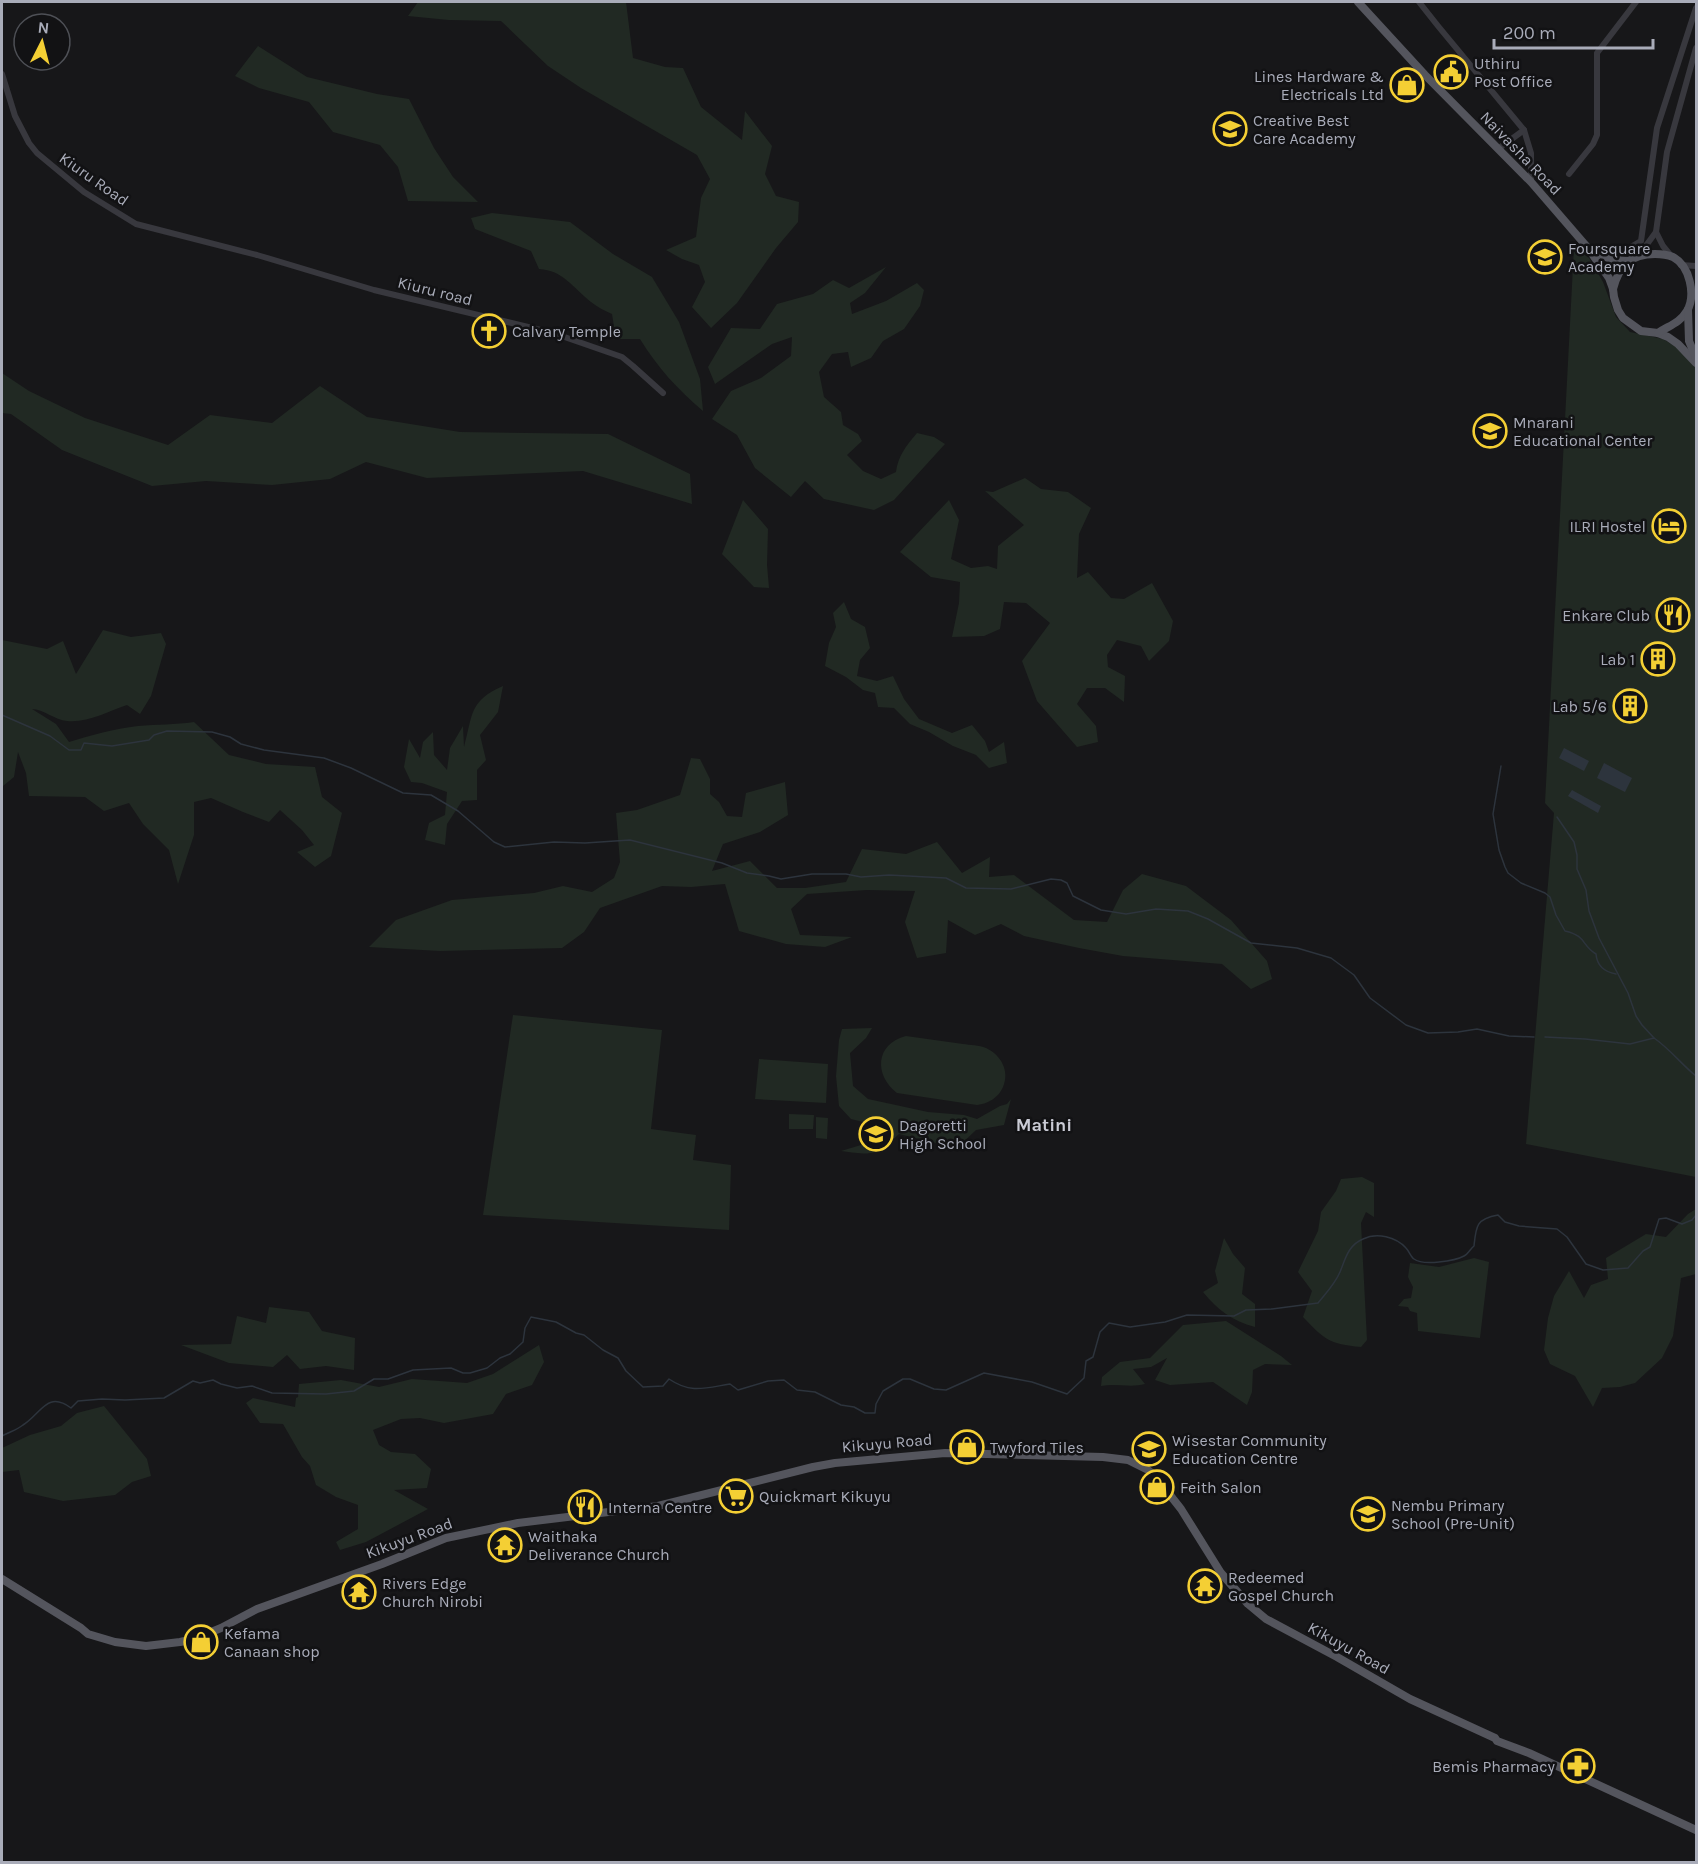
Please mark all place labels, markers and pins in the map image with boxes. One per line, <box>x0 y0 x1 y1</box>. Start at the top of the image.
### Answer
public building icon: Uthiru Post Office <box>1433 54 1469 90</box>
place label: Uthiru Post Office <box>1474 54 1552 91</box>
place label: Lines Hardware & Electricals Ltd <box>1254 67 1384 104</box>
shop icon: Lines Hardware & Electricals Ltd <box>1389 67 1425 103</box>
school or university icon: Creative Best Care Academy <box>1212 111 1248 147</box>
place label: Creative Best Care Academy <box>1253 111 1356 148</box>
school or university icon: Foursquare Academy <box>1527 239 1563 275</box>
place label: Foursquare Academy <box>1568 239 1650 276</box>
church icon: Calvary Temple <box>471 313 507 349</box>
place label: Calvary Temple <box>512 322 621 341</box>
school or university icon: Mnarani Educational Center <box>1472 413 1508 449</box>
place label: Mnarani Educational Center <box>1513 413 1652 450</box>
hotel icon: ILRI Hostel <box>1651 508 1687 544</box>
place label: ILRI Hostel <box>1569 517 1646 536</box>
restaurant icon: Enkare Club <box>1655 597 1691 633</box>
place label: Enkare Club <box>1562 606 1650 625</box>
building icon: Lab 1 <box>1640 641 1676 677</box>
place label: Lab 1 <box>1600 650 1635 669</box>
building icon: Lab 5/6 <box>1612 688 1648 724</box>
place label: Lab 5/6 <box>1552 697 1607 716</box>
school or university icon: Dagoretti High School <box>858 1116 894 1152</box>
place label: Dagoretti High School <box>899 1116 987 1153</box>
shop icon: Twyford Tiles <box>949 1429 985 1465</box>
school or university icon: Wisestar Community Education Centre <box>1131 1431 1167 1467</box>
place label: Wisestar Community Education Centre <box>1172 1431 1327 1468</box>
place label: Twyford Tiles <box>990 1438 1084 1457</box>
shop icon: Feith Salon <box>1139 1469 1175 1505</box>
supermarket icon: Quickmart Kikuyu <box>718 1478 754 1514</box>
place label: Feith Salon <box>1180 1478 1262 1497</box>
place label: Quickmart Kikuyu <box>759 1487 891 1506</box>
restaurant icon: Interna Centre <box>567 1489 603 1525</box>
school or university icon: Nembu Primary School (Pre-Unit) <box>1350 1496 1386 1532</box>
place label: Nembu Primary School (Pre-Unit) <box>1391 1496 1515 1533</box>
place label: Interna Centre <box>608 1498 712 1517</box>
temple icon: Waithaka Deliverance Church <box>487 1527 523 1563</box>
place label: Waithaka Deliverance Church <box>528 1527 670 1564</box>
temple icon: Redeemed Gospel Church <box>1187 1568 1223 1604</box>
place label: Redeemed Gospel Church <box>1228 1568 1334 1605</box>
temple icon: Rivers Edge Church Nirobi <box>341 1574 377 1610</box>
place label: Rivers Edge Church Nirobi <box>382 1574 483 1611</box>
shop icon: Kefama Canaan shop <box>183 1624 219 1660</box>
place label: Kefama Canaan shop <box>224 1624 320 1661</box>
pharmacy icon: Bemis Pharmacy <box>1560 1748 1596 1784</box>
place label: Bemis Pharmacy <box>1432 1757 1556 1776</box>

